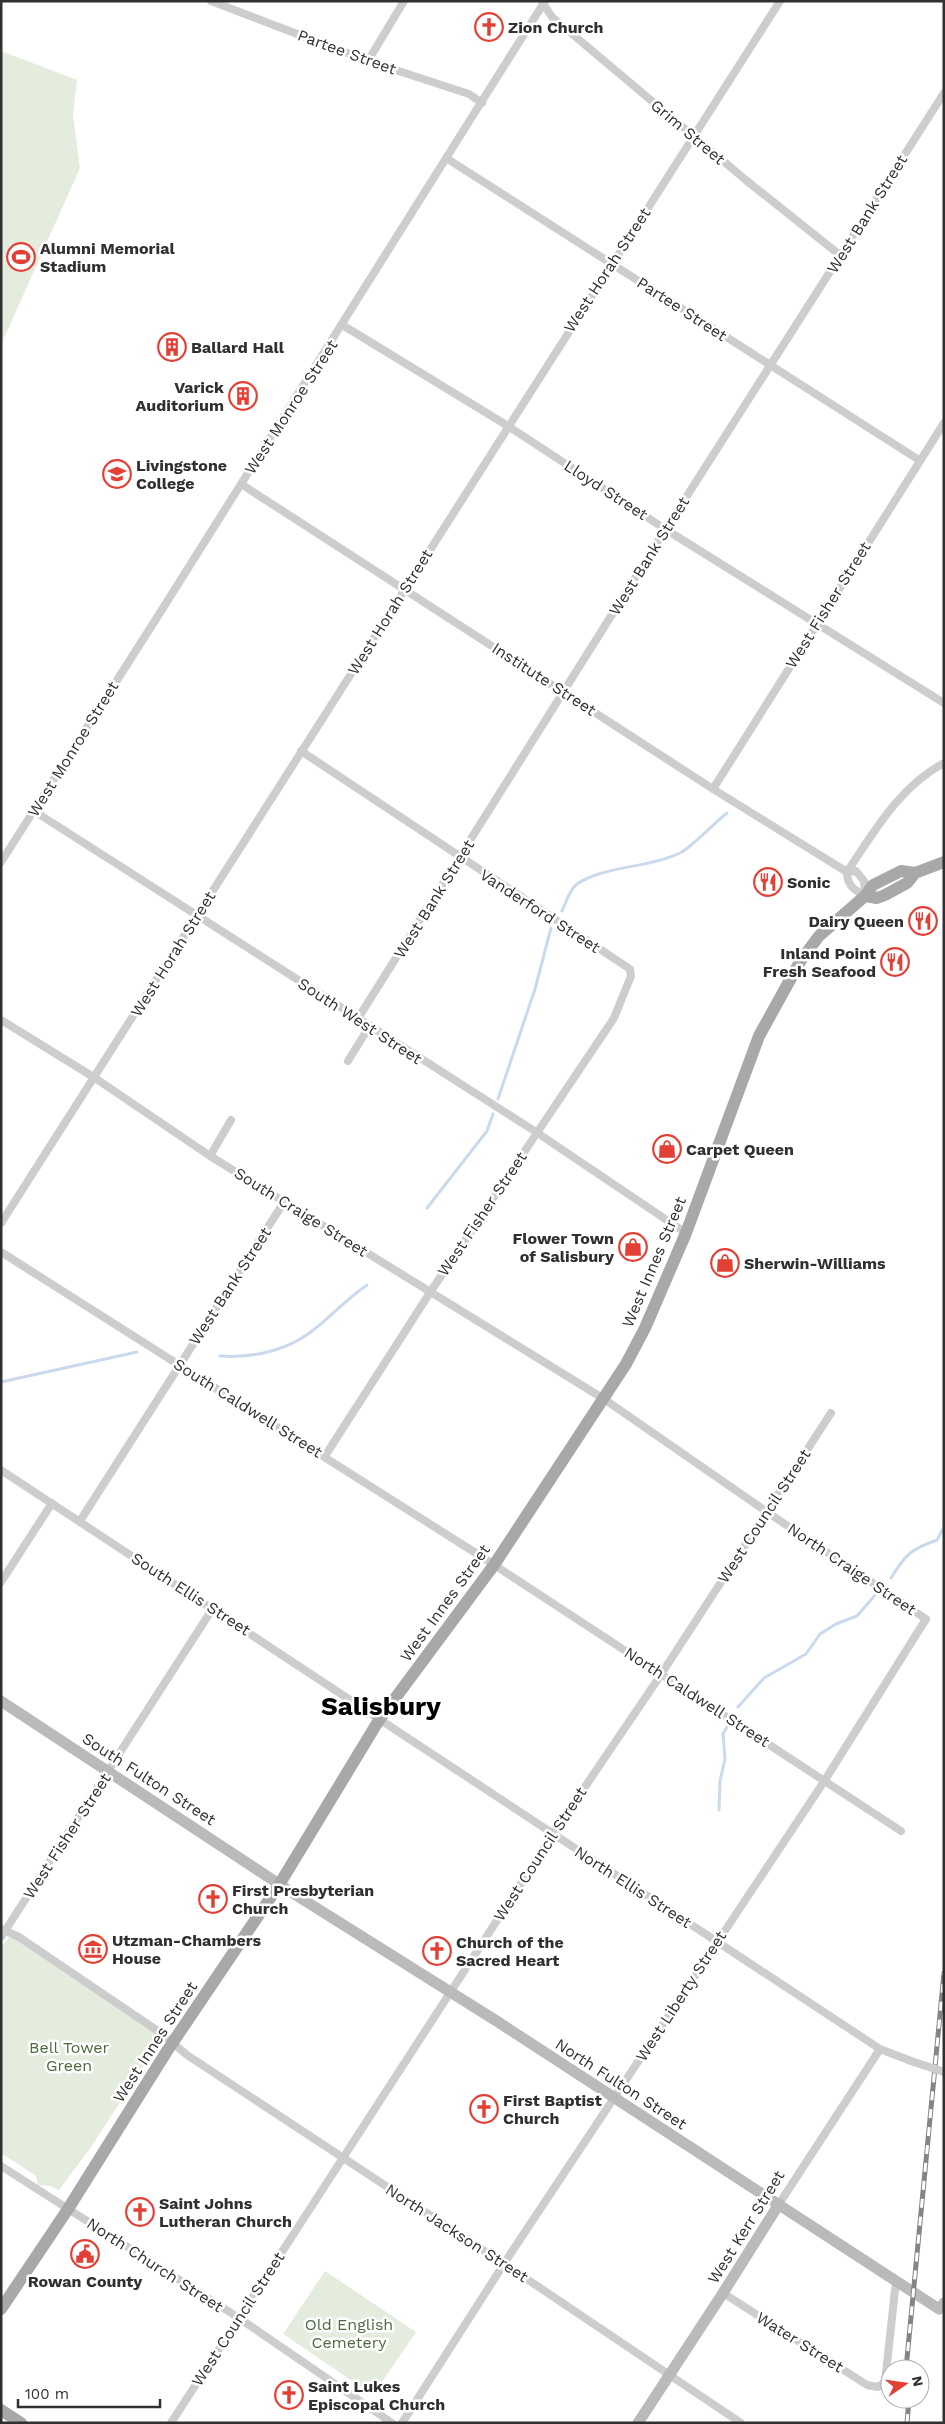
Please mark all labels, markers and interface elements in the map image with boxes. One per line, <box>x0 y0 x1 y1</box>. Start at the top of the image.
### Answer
church icon: Zion Church <box>474 12 504 42</box>
place label: Zion Church <box>508 18 603 37</box>
street label: Partee Street <box>295 25 399 79</box>
street label: Grim Street <box>647 95 729 169</box>
street label: West Bank Street <box>823 151 911 277</box>
street label: West Horah Street <box>560 204 655 336</box>
place label: Alumni Memorial Stadium <box>40 239 175 276</box>
sports icon: Alumni Memorial Stadium <box>6 242 36 272</box>
street label: Partee Street <box>633 273 731 345</box>
building icon: Ballard Hall <box>157 332 187 362</box>
street label: West Monroe Street <box>240 336 342 478</box>
place label: Ballard Hall <box>191 338 285 357</box>
place label: Varick Auditorium <box>136 378 224 415</box>
building icon: Varick Auditorium <box>228 381 258 411</box>
place label: Livingstone College <box>136 456 227 493</box>
street label: Lloyd Street <box>561 456 652 524</box>
school or university icon: Livingstone College <box>102 459 132 489</box>
street label: West Bank Street <box>605 493 693 619</box>
street label: West Fisher Street <box>781 538 875 672</box>
street label: West Horah Street <box>344 545 437 678</box>
street label: Institute Street <box>488 638 600 720</box>
street label: West Monroe Street <box>23 677 123 820</box>
street label: West Bank Street <box>390 836 478 962</box>
street label: Vanderford Street <box>476 865 604 957</box>
restaurant icon: Sonic <box>753 867 783 897</box>
place label: Sonic <box>787 873 831 892</box>
street label: West Horah Street <box>127 887 220 1020</box>
restaurant icon: Dairy Queen <box>908 906 938 936</box>
place label: Dairy Queen <box>808 912 904 931</box>
place label: Inland Point Fresh Seafood <box>763 944 876 981</box>
restaurant icon: Inland Point Fresh Seafood <box>880 947 910 977</box>
street label: South West Street <box>294 974 426 1068</box>
shop icon: Carpet Queen <box>652 1134 682 1164</box>
place label: Carpet Queen <box>686 1140 794 1159</box>
street label: West Fisher Street <box>433 1148 531 1280</box>
street label: South Craige Street <box>231 1163 371 1261</box>
street label: West Innes Street <box>618 1193 690 1330</box>
street label: West Bank Street <box>185 1223 275 1348</box>
place label: Flower Town of Salisbury <box>513 1229 615 1266</box>
shop icon: Flower Town of Salisbury <box>618 1232 648 1262</box>
shop icon: Sherwin-Williams <box>710 1248 740 1278</box>
place label: Sherwin-Williams <box>744 1254 886 1273</box>
street label: South Caldwell Street <box>170 1354 326 1462</box>
street label: West Council Street <box>713 1445 815 1587</box>
street label: North Craige Street <box>784 1519 920 1619</box>
street label: West Innes Street <box>396 1540 494 1665</box>
street label: South Ellis Street <box>128 1548 254 1640</box>
street label: North Caldwell Street <box>621 1643 773 1751</box>
district label: Salisbury <box>321 1691 441 1721</box>
street label: South Fulton Street <box>79 1729 219 1829</box>
street label: West Fisher Street <box>19 1769 115 1902</box>
street label: West Council Street <box>489 1783 591 1925</box>
street label: North Ellis Street <box>571 1842 695 1932</box>
place label: First Presbyterian Church <box>232 1881 374 1918</box>
church icon: First Presbyterian Church <box>198 1884 228 1914</box>
street label: West Liberty Street <box>632 1927 731 2065</box>
place label: Utzman-Chambers House <box>112 1931 261 1968</box>
place label: Church of the Sacred Heart <box>456 1933 564 1970</box>
museum icon: Utzman-Chambers House <box>78 1934 108 1964</box>
church icon: Church of the Sacred Heart <box>422 1936 452 1966</box>
street label: West Innes Street <box>109 1978 201 2106</box>
street label: North Fulton Street <box>552 2034 690 2134</box>
park label: Bell Tower Green <box>29 2038 109 2075</box>
place label: First Baptist Church <box>503 2091 602 2128</box>
church icon: First Baptist Church <box>469 2094 499 2124</box>
street label: West Kerr Street <box>703 2167 789 2287</box>
street label: North Jackson Street <box>382 2180 532 2286</box>
place label: Saint Johns Lutheran Church <box>159 2194 292 2231</box>
church icon: Saint Johns Lutheran Church <box>125 2197 155 2227</box>
street label: North Church Street <box>83 2214 227 2316</box>
public building icon: Rowan County <box>70 2239 100 2269</box>
street label: West Council Street <box>187 2248 289 2390</box>
place label: Rowan County <box>28 2272 143 2291</box>
street label: Water Street <box>753 2308 847 2376</box>
park label: Old English Cemetery <box>305 2315 393 2352</box>
north arrow <box>880 2359 930 2409</box>
text: N <box>909 2374 927 2388</box>
scale bar <box>18 2376 160 2408</box>
place label: Saint Lukes Episcopal Church <box>308 2377 445 2414</box>
church icon: Saint Lukes Episcopal Church <box>274 2380 304 2410</box>
text: 100 m <box>25 2385 69 2403</box>

